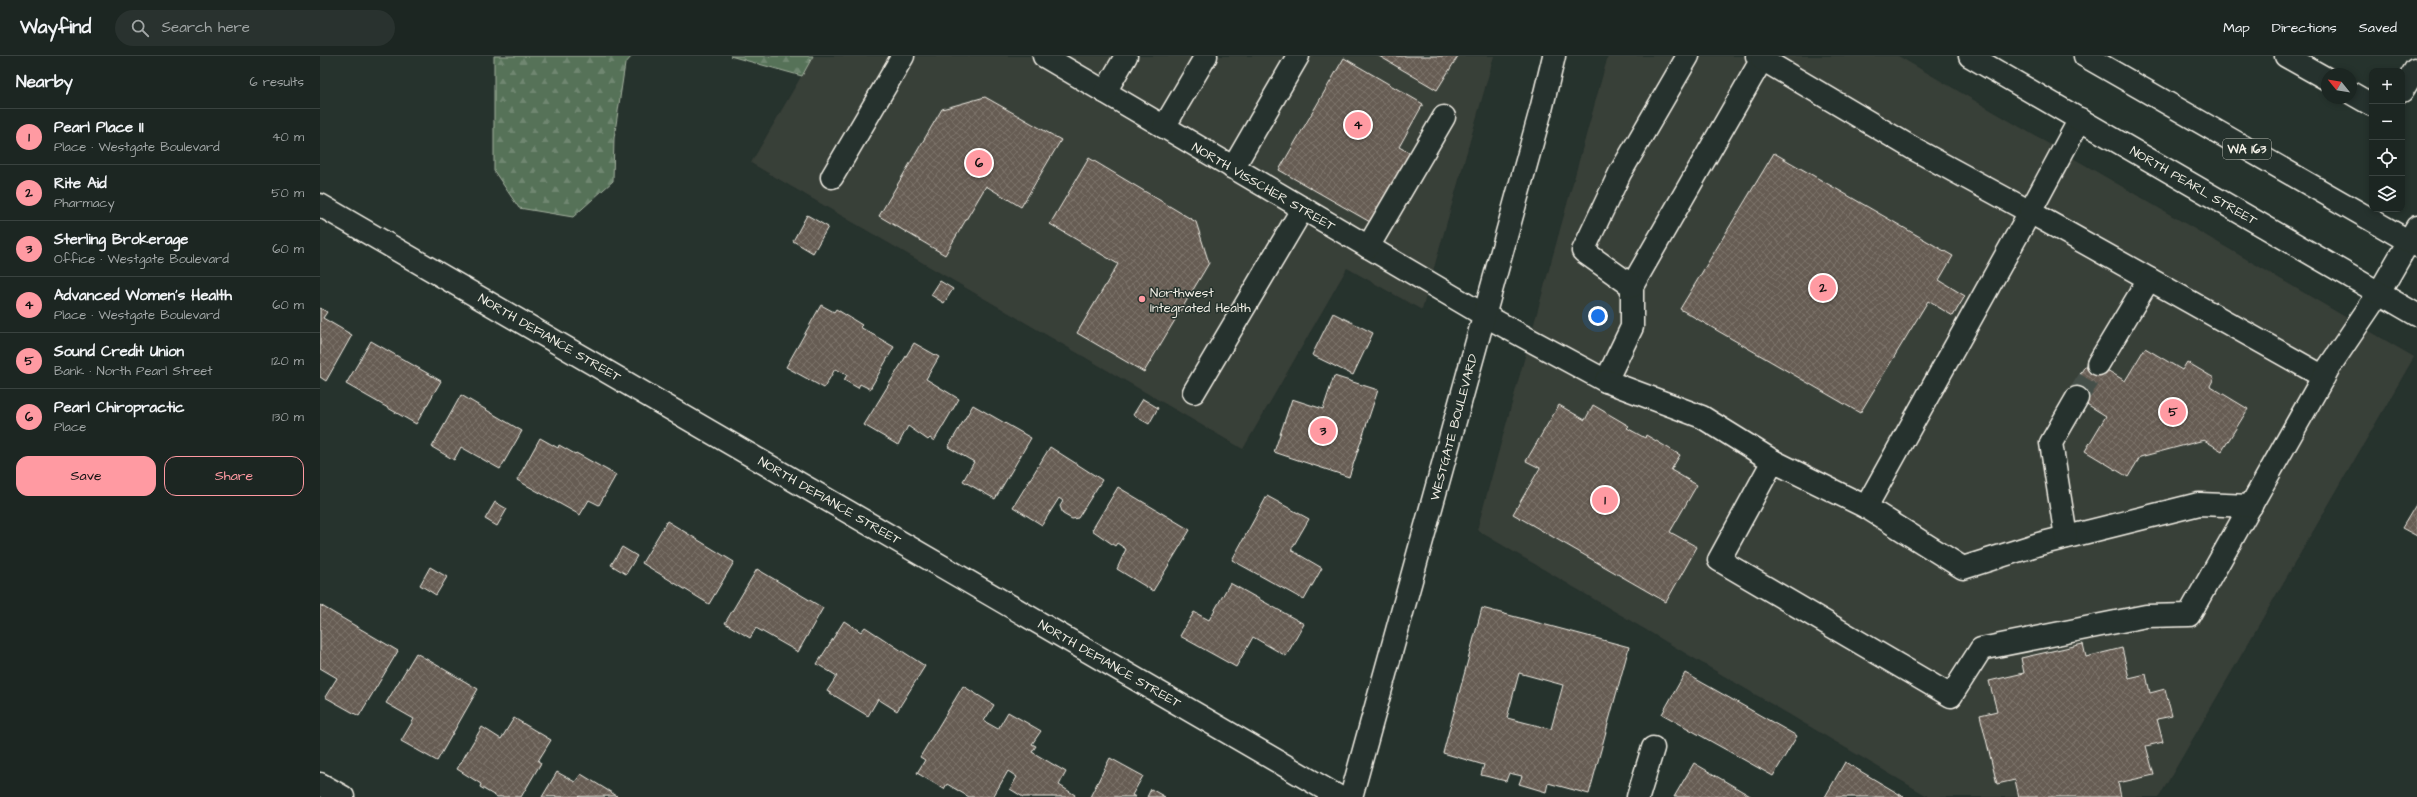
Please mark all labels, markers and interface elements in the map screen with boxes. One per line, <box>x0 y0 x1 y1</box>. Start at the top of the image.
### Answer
search box <box>115 10 395 46</box>
text: Wayfind <box>20 14 91 41</box>
icon: search <box>129 17 151 39</box>
text: Search here <box>161 17 250 38</box>
text: Map <box>2223 18 2250 38</box>
text: Directions <box>2272 18 2337 38</box>
text: Saved <box>2359 18 2397 38</box>
north arrow <box>2321 68 2357 104</box>
map controls <box>2369 68 2405 212</box>
button: + <box>2369 68 2405 104</box>
text: Nearby <box>16 70 73 94</box>
text: 6 results <box>249 73 304 91</box>
button: − <box>2369 104 2405 140</box>
pin: 4 <box>1345 110 1371 140</box>
text: Pearl Place II <box>54 117 144 138</box>
text: 1 <box>28 128 30 146</box>
text: 40 m <box>272 128 304 146</box>
text: Place · Westgate Boulevard <box>54 138 220 156</box>
street label: NORTH VISSCHER STREET <box>1189 138 1339 236</box>
road number: WA 163 <box>2223 139 2271 159</box>
button: locate <box>2369 140 2405 176</box>
street label: NORTH PEARL STREET <box>2127 142 2261 230</box>
pin: 6 <box>966 148 992 178</box>
text: Rite Aid <box>54 173 107 194</box>
button: layers <box>2369 176 2405 212</box>
text: 2 <box>25 184 33 202</box>
text: 50 m <box>271 184 304 202</box>
text: Pharmacy <box>54 194 115 212</box>
text: Sterling Brokerage <box>54 229 188 250</box>
text: 3 <box>26 240 32 258</box>
text: 60 m <box>272 240 304 258</box>
text: Office · Westgate Boulevard <box>54 250 229 268</box>
pin: 2 <box>1810 273 1836 303</box>
place label: Northwest Integrated Health <box>1150 284 1251 318</box>
text: Advanced Women's Health <box>54 285 232 306</box>
street label: NORTH DEFIANCE STREET <box>475 290 625 387</box>
marker: Northwest Integrated Health <box>1137 294 1147 304</box>
text: 4 <box>25 296 33 314</box>
text: 60 m <box>272 296 304 314</box>
text: Place · Westgate Boulevard <box>54 306 220 324</box>
your location <box>1588 306 1608 326</box>
text: Sound Credit Union <box>54 341 184 362</box>
text: 5 <box>24 352 34 370</box>
text: 120 m <box>271 352 304 370</box>
street label: WESTGATE BOULEVARD <box>1426 352 1482 502</box>
text: Bank · North Pearl Street <box>54 362 213 380</box>
text: Pearl Chiropractic <box>54 397 185 418</box>
pin: 5 <box>2160 397 2186 427</box>
text: 6 <box>25 408 33 426</box>
text: 130 m <box>272 408 304 426</box>
pin: 3 <box>1310 416 1336 446</box>
text: Place <box>54 418 86 436</box>
street label: NORTH DEFIANCE STREET <box>755 453 905 550</box>
button: Save <box>16 456 156 496</box>
button: Share <box>164 456 304 496</box>
pin: 1 <box>1592 485 1618 515</box>
street label: NORTH DEFIANCE STREET <box>1035 616 1185 713</box>

